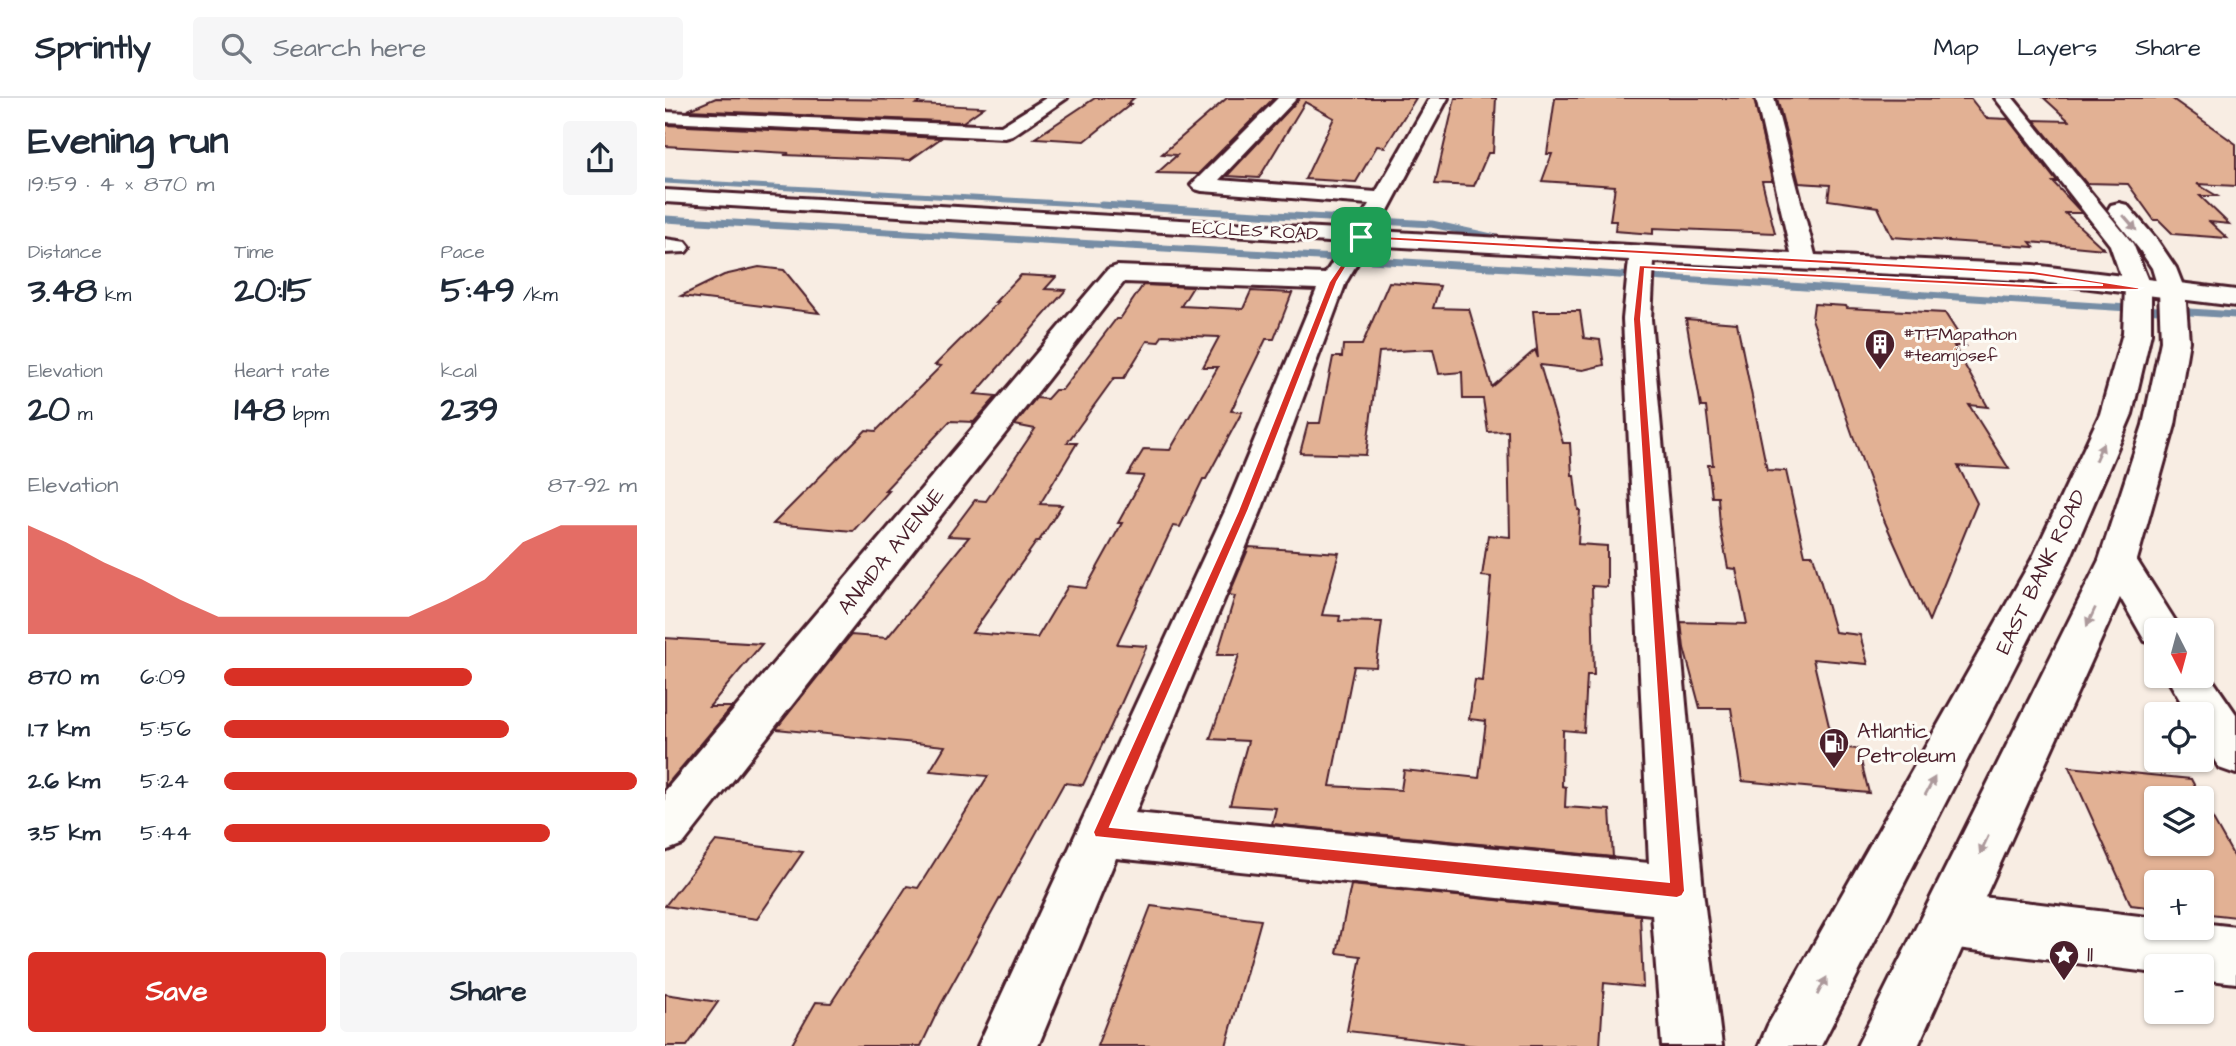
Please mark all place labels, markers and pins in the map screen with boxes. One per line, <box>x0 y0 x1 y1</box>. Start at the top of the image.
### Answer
pin <box>1331 207 1391 267</box>
place label: #TFMapathon #teamjosef <box>1903 322 2017 368</box>
building icon: #TFMapathon #teamjosef <box>1863 327 1897 371</box>
place label: Atlantic Petroleum <box>1857 717 1956 770</box>
fuel station icon: Atlantic Petroleum <box>1817 726 1851 770</box>
place icon: 11 <box>2047 938 2081 982</box>
place label: 11 <box>2087 938 2093 972</box>

